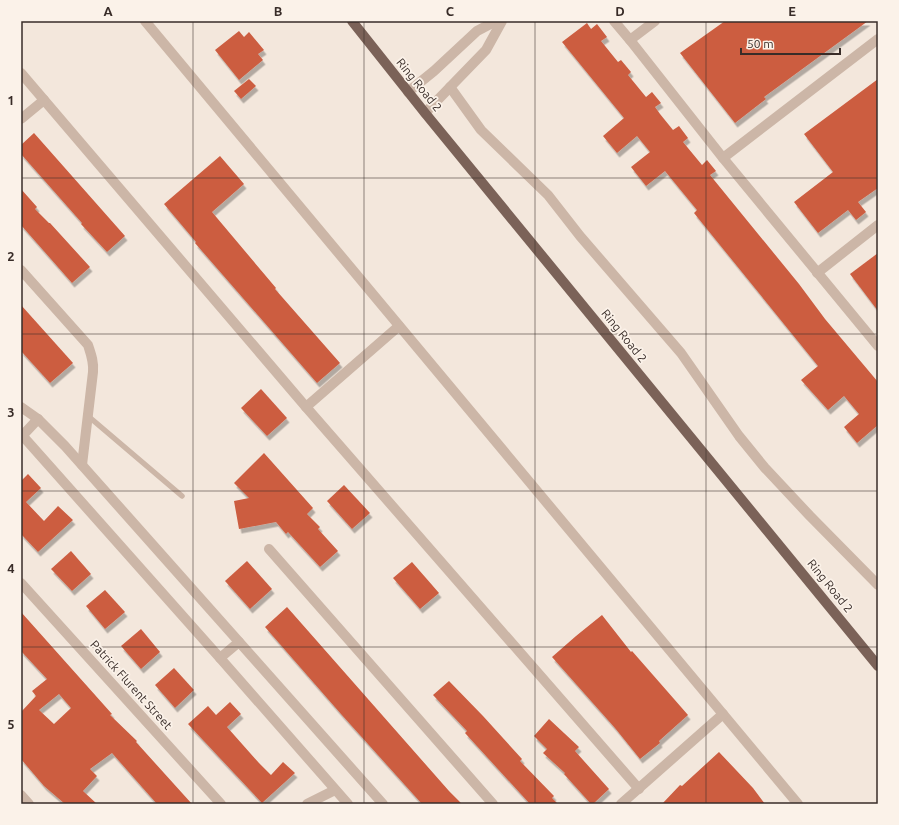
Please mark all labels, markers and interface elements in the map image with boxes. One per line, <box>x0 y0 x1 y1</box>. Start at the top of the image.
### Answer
text: A <box>103 4 113 18</box>
text: B <box>274 4 283 18</box>
text: C <box>446 4 455 18</box>
text: D <box>615 4 625 18</box>
text: E <box>788 4 796 18</box>
scale bar <box>741 30 840 56</box>
text: 50 m <box>747 37 774 50</box>
street label: Ring Road 2 <box>394 56 445 114</box>
text: 1 <box>7 93 15 107</box>
text: 2 <box>7 249 15 263</box>
street label: Ring Road 2 <box>599 307 650 365</box>
text: 3 <box>7 405 15 419</box>
street label: Ring Road 2 <box>805 557 856 615</box>
text: 4 <box>7 561 15 575</box>
street label: Patrick Flurent Street <box>88 638 175 732</box>
text: 5 <box>7 717 15 731</box>

